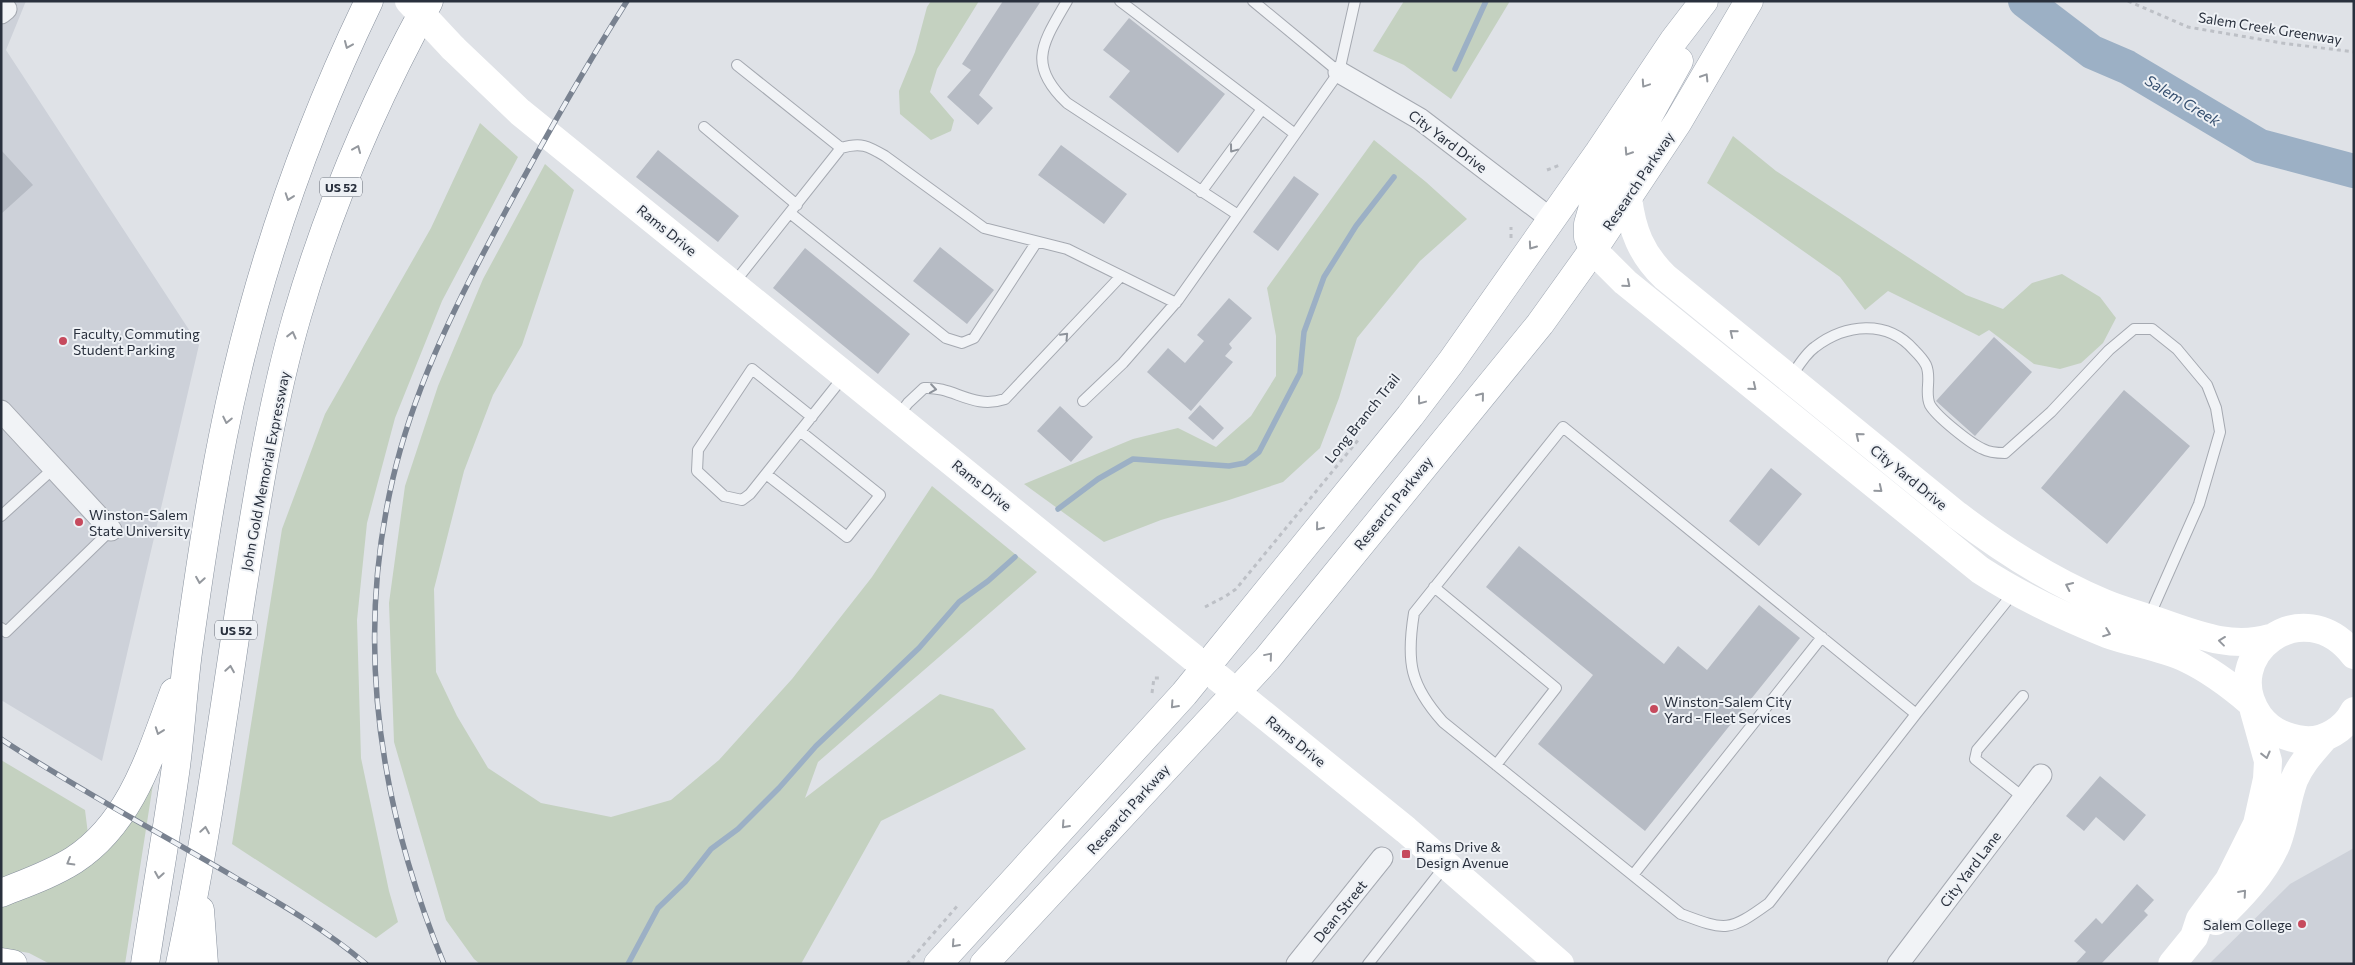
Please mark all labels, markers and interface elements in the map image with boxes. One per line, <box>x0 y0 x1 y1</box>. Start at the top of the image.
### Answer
street label: Salem Creek Greenway <box>2197 8 2343 48</box>
one-way arrow <box>344 40 355 49</box>
water label: Salem Creek <box>2142 71 2225 130</box>
one-way arrow <box>1699 73 1709 82</box>
one-way arrow <box>1642 78 1651 87</box>
street label: City Yard Drive <box>1405 106 1491 176</box>
street label: Research Parkway <box>1599 129 1677 233</box>
one-way arrow <box>1230 143 1239 152</box>
one-way arrow <box>351 145 362 154</box>
one-way arrow <box>1625 146 1634 155</box>
road number: US 52 <box>320 178 362 196</box>
one-way arrow <box>285 192 295 200</box>
street label: Rams Drive <box>634 201 700 259</box>
one-way arrow <box>1529 240 1538 250</box>
one-way arrow <box>1622 278 1631 287</box>
place label: Faculty, Commuting Student Parking <box>73 325 200 358</box>
one-way arrow <box>1730 330 1739 339</box>
one-way arrow <box>286 331 297 340</box>
one-way arrow <box>1060 333 1069 342</box>
marker: Faculty, Commuting Student Parking <box>57 335 69 347</box>
street label: John Gold Memorial Expressway <box>237 370 293 572</box>
street label: Long Branch Trail <box>1321 370 1403 466</box>
one-way arrow <box>1747 381 1756 389</box>
one-way arrow <box>929 383 937 394</box>
one-way arrow <box>1476 392 1485 401</box>
one-way arrow <box>1419 395 1427 404</box>
one-way arrow <box>222 415 233 424</box>
one-way arrow <box>1856 433 1865 441</box>
street label: City Yard Drive <box>1867 441 1951 513</box>
street label: Research Parkway <box>1350 453 1436 553</box>
street label: Rams Drive <box>949 456 1015 514</box>
one-way arrow <box>1873 484 1882 492</box>
place label: Winston-Salem State University <box>89 506 190 539</box>
marker: Winston-Salem State University <box>73 516 85 528</box>
one-way arrow <box>1316 521 1324 530</box>
one-way arrow <box>195 576 205 584</box>
one-way arrow <box>2066 582 2075 592</box>
road number: US 52 <box>215 620 257 640</box>
one-way arrow <box>2102 627 2111 638</box>
one-way arrow <box>2218 636 2226 647</box>
one-way arrow <box>1263 653 1272 662</box>
one-way arrow <box>225 665 235 673</box>
place label: Winston-Salem City Yard - Fleet Services <box>1664 693 1792 726</box>
one-way arrow <box>1171 699 1180 708</box>
marker: Winston-Salem City Yard - Fleet Services <box>1648 703 1660 715</box>
street label: Rams Drive <box>1263 712 1329 770</box>
one-way arrow <box>155 727 165 735</box>
one-way arrow <box>2260 751 2271 760</box>
street label: Research Parkway <box>1083 761 1173 857</box>
one-way arrow <box>1062 819 1071 828</box>
one-way arrow <box>200 825 210 834</box>
street label: City Yard Lane <box>1936 828 2004 910</box>
place label: Rams Drive & Design Avenue <box>1416 838 1509 871</box>
marker: Rams Drive & Design Avenue <box>1400 848 1412 860</box>
one-way arrow <box>66 856 75 866</box>
one-way arrow <box>154 871 165 879</box>
street label: Dean Street <box>1310 876 1370 946</box>
one-way arrow <box>2238 890 2246 899</box>
place label: Salem College <box>2203 916 2292 933</box>
marker: Salem College <box>2296 918 2308 930</box>
one-way arrow <box>952 939 961 948</box>

